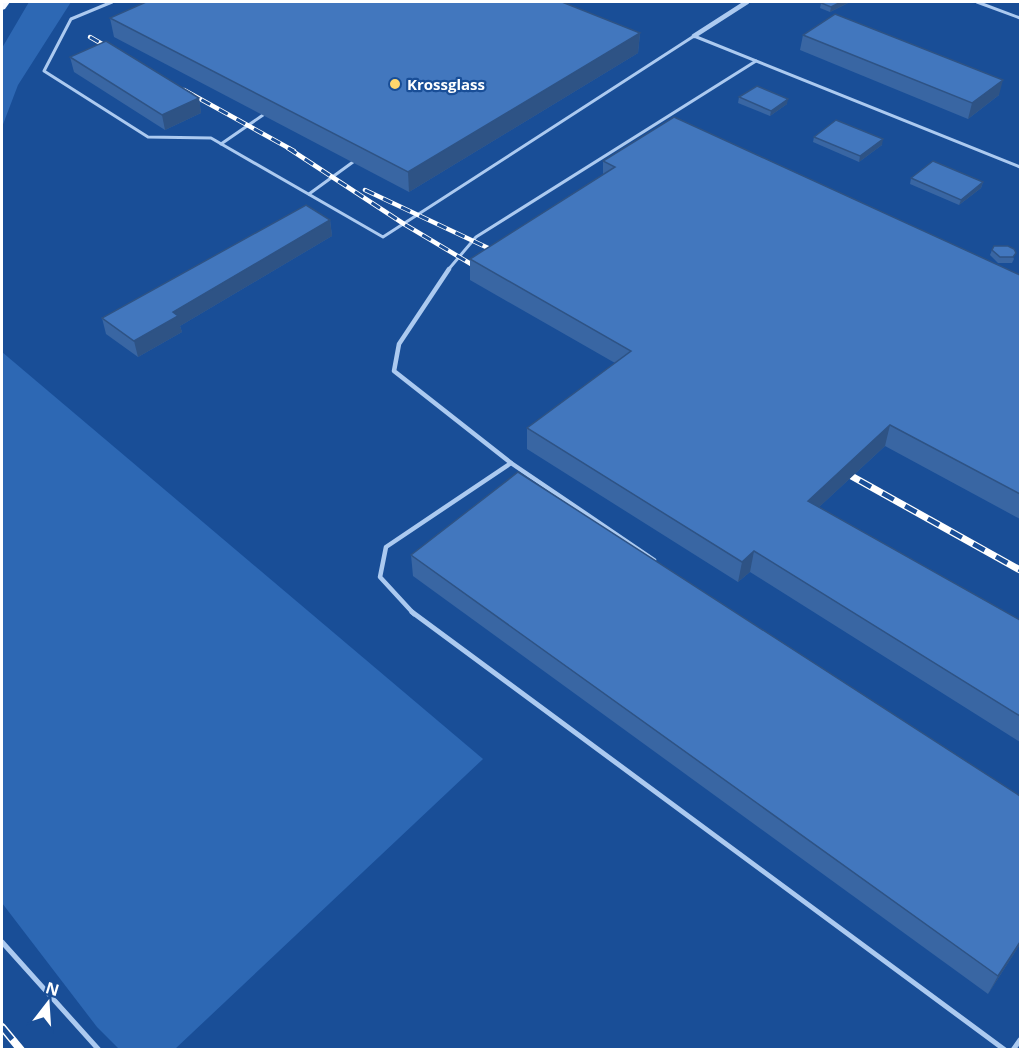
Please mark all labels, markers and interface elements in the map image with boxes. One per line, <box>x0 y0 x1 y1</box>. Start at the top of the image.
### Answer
place label: Krossglass <box>407 74 485 94</box>
marker: Krossglass <box>388 77 402 91</box>
north arrow <box>18 973 78 1033</box>
text: N <box>43 976 62 1001</box>

